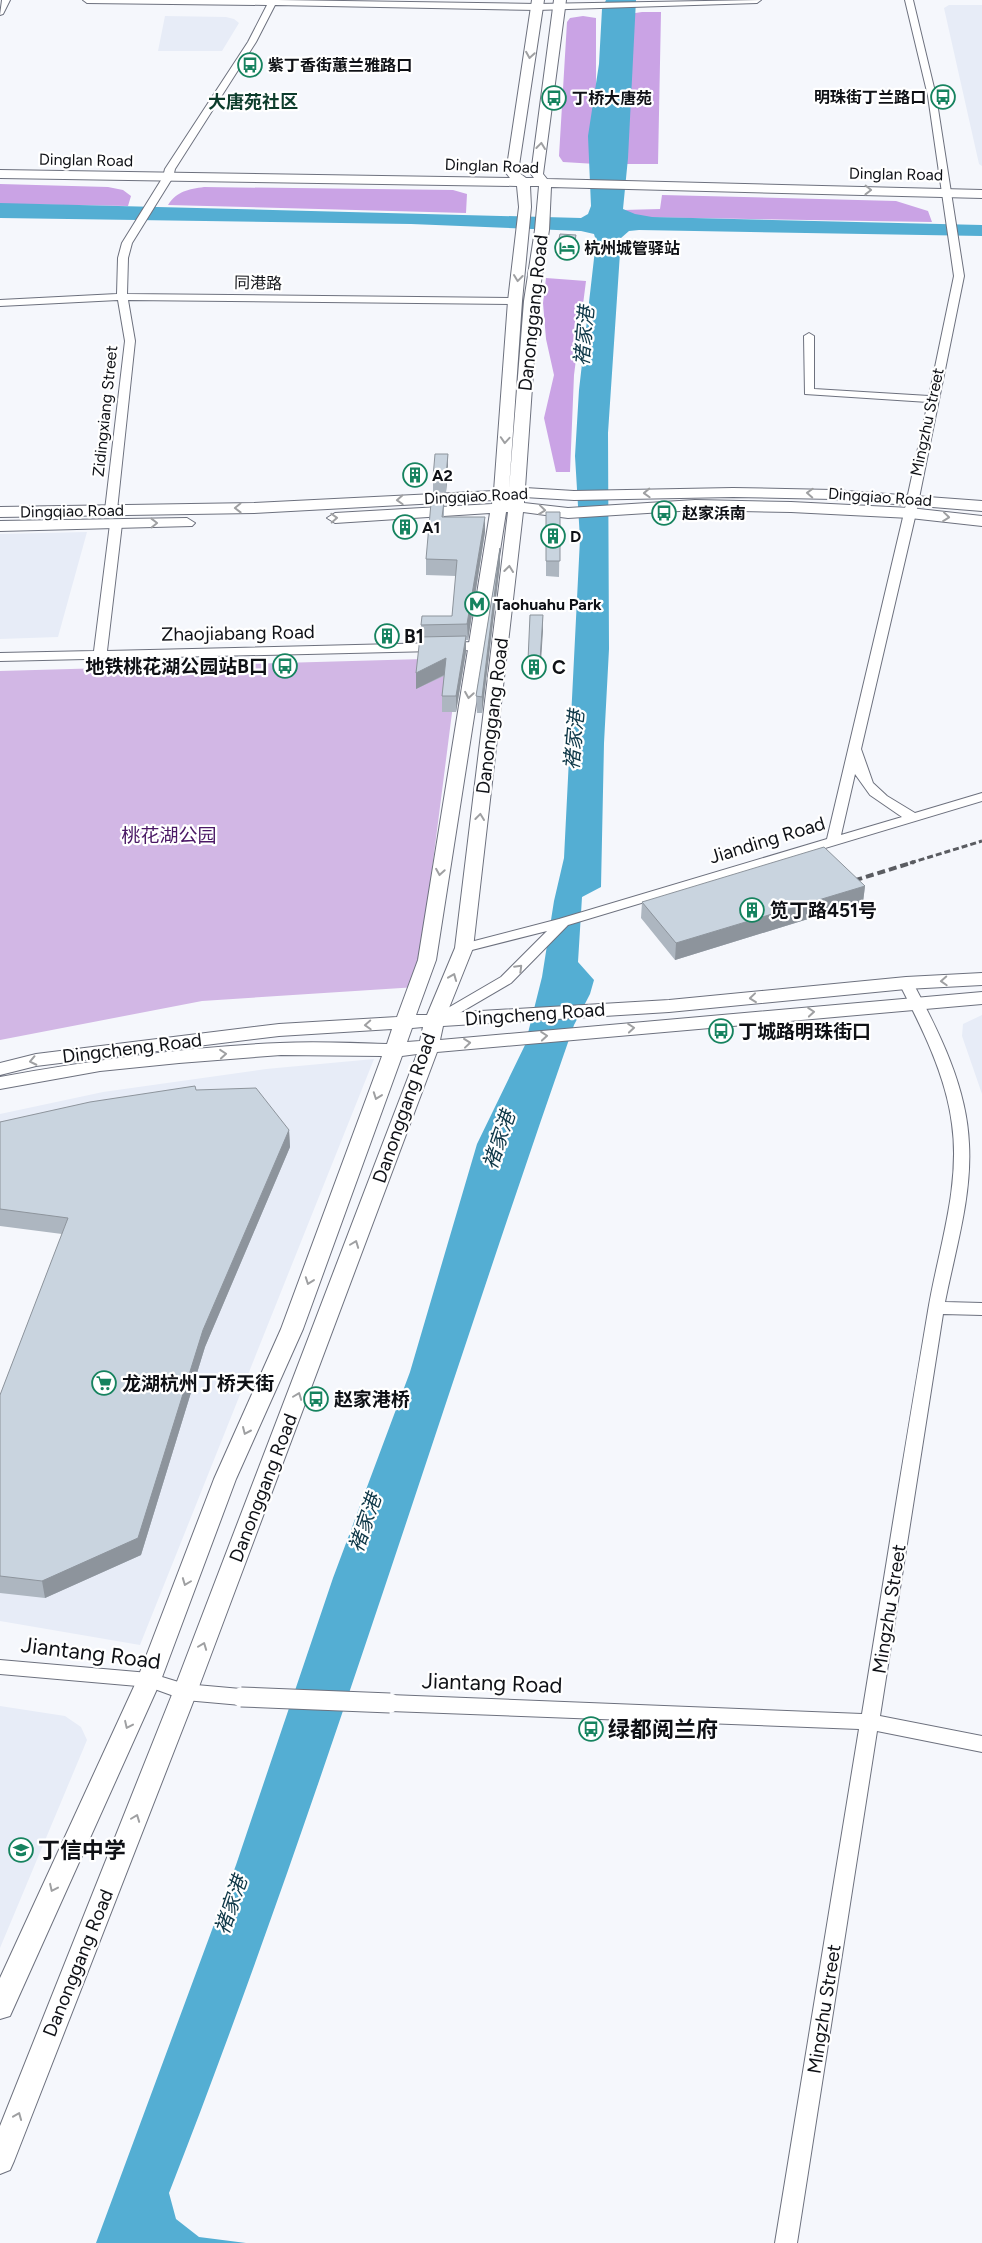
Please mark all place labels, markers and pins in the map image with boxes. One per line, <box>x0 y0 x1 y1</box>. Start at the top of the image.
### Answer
bus stop icon: 紫丁香街蕙兰雅路口 <box>237 52 263 78</box>
place label: 紫丁香街蕙兰雅路口 <box>268 56 412 75</box>
bus stop icon: 明珠街丁兰路口 <box>930 84 956 110</box>
bus stop icon: 丁桥大唐苑 <box>541 85 567 111</box>
place label: 明珠街丁兰路口 <box>814 88 926 107</box>
place label: 丁桥大唐苑 <box>572 89 652 108</box>
hotel icon: 杭州城管驿站 <box>554 235 580 261</box>
place label: 杭州城管驿站 <box>584 239 680 258</box>
building icon: A2 <box>402 462 428 488</box>
place label: A2 <box>432 466 453 485</box>
bus stop icon: 赵家浜南 <box>651 500 677 526</box>
place label: 赵家浜南 <box>682 504 746 523</box>
building icon: A1 <box>392 514 418 540</box>
place label: A1 <box>422 518 440 537</box>
building icon: D <box>540 523 566 549</box>
place label: D <box>570 527 581 546</box>
metro station icon: Taohuahu Park <box>464 591 490 617</box>
place label: Taohuahu Park <box>494 595 602 614</box>
building icon: B1 <box>374 623 400 649</box>
place label: B1 <box>404 625 424 648</box>
bus stop icon: 地铁桃花湖公园站B口 <box>272 653 298 679</box>
building icon: C <box>521 654 547 680</box>
place label: 地铁桃花湖公园站B口 <box>85 655 268 678</box>
place label: C <box>552 656 566 679</box>
building icon: 笕丁路451号 <box>739 897 765 923</box>
place label: 笕丁路451号 <box>770 899 877 922</box>
bus stop icon: 丁城路明珠街口 <box>708 1018 734 1044</box>
place label: 丁城路明珠街口 <box>738 1020 871 1043</box>
supermarket icon: 龙湖杭州丁桥天街 <box>91 1370 117 1396</box>
place label: 龙湖杭州丁桥天街 <box>122 1372 274 1395</box>
bus stop icon: 赵家港桥 <box>303 1386 329 1412</box>
place label: 赵家港桥 <box>334 1388 410 1411</box>
bus stop icon: 绿都阅兰府 <box>578 1716 604 1742</box>
place label: 绿都阅兰府 <box>608 1716 718 1743</box>
school or university icon: 丁信中学 <box>8 1837 34 1863</box>
place label: 丁信中学 <box>38 1837 126 1864</box>

